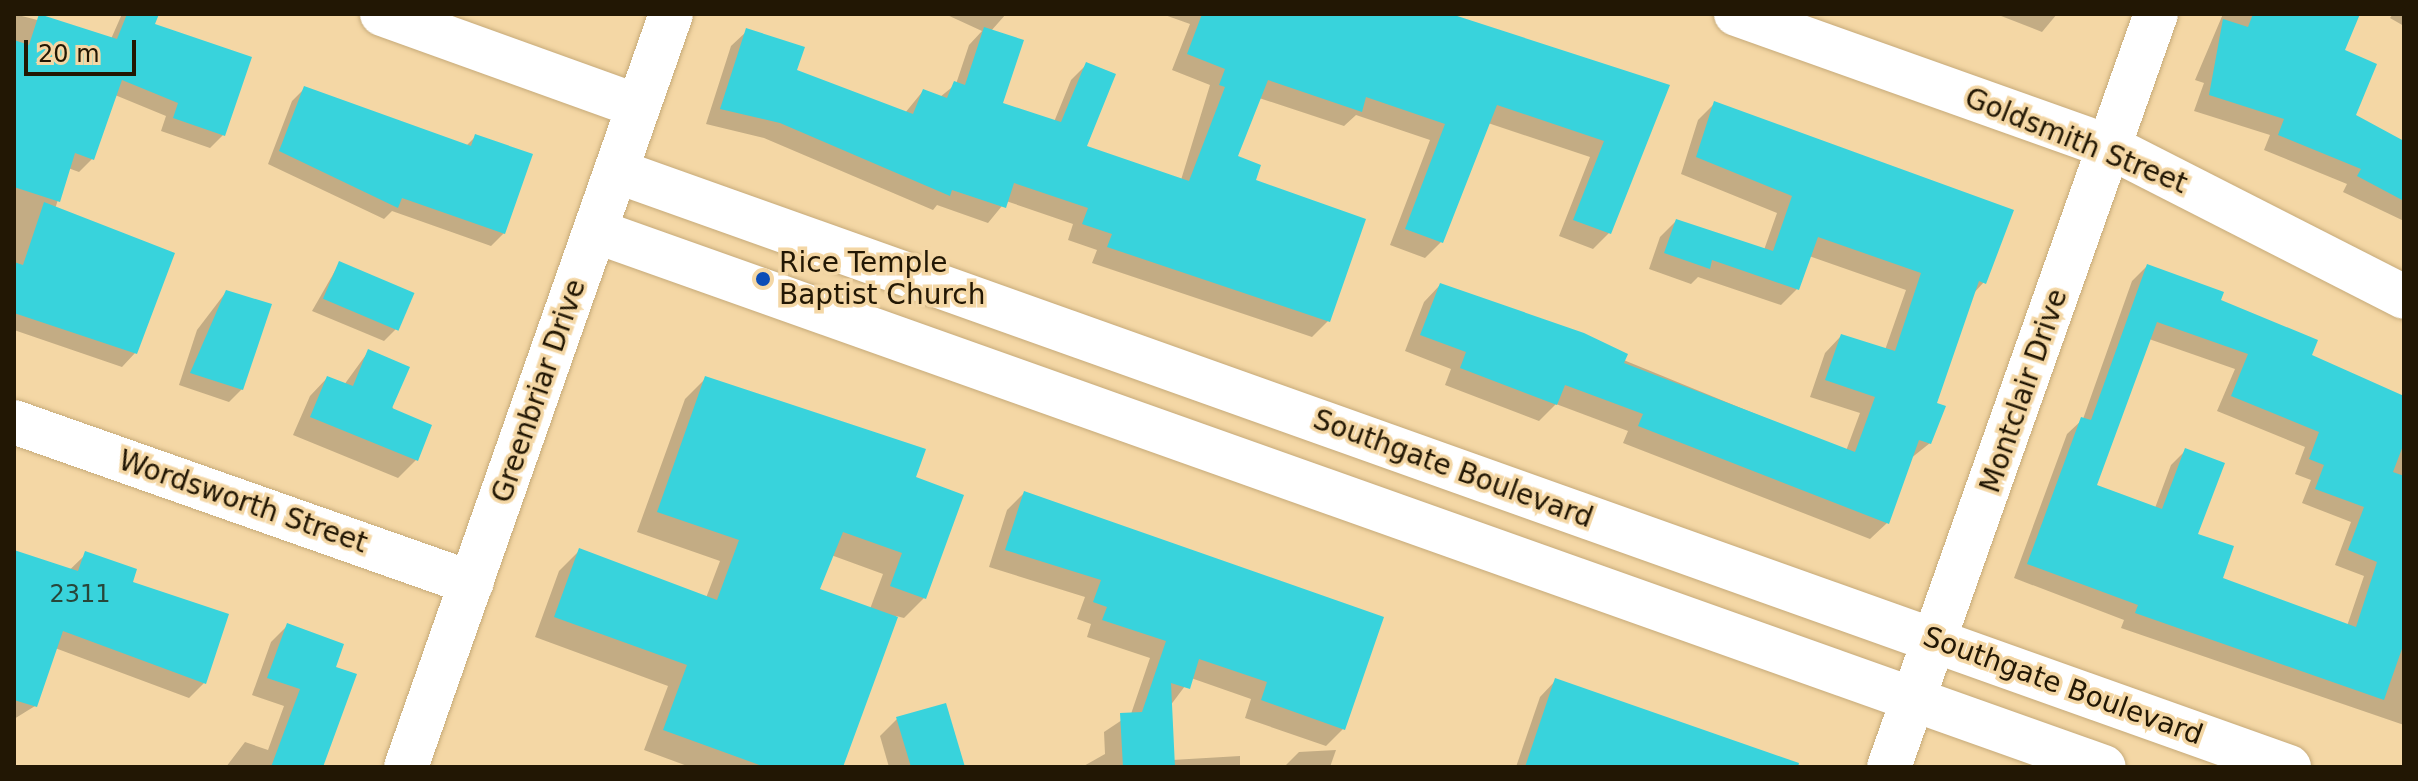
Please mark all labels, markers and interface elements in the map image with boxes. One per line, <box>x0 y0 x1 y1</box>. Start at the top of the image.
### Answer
scale bar <box>28 24 140 74</box>
text: 20 m <box>38 40 100 68</box>
street label: Goldsmith Street <box>1960 81 2192 201</box>
place label: Rice Temple Baptist Church <box>779 246 985 312</box>
marker: Rice Temple Baptist Church <box>754 270 772 288</box>
street label: Greenbriar Drive <box>485 275 593 507</box>
street label: Montclair Drive <box>1973 285 2075 497</box>
street label: Southgate Boulevard <box>1309 403 1597 535</box>
street label: Wordsworth Street <box>114 444 372 560</box>
house number: 2311 <box>49 581 111 609</box>
street label: Southgate Boulevard <box>1919 620 2207 752</box>

